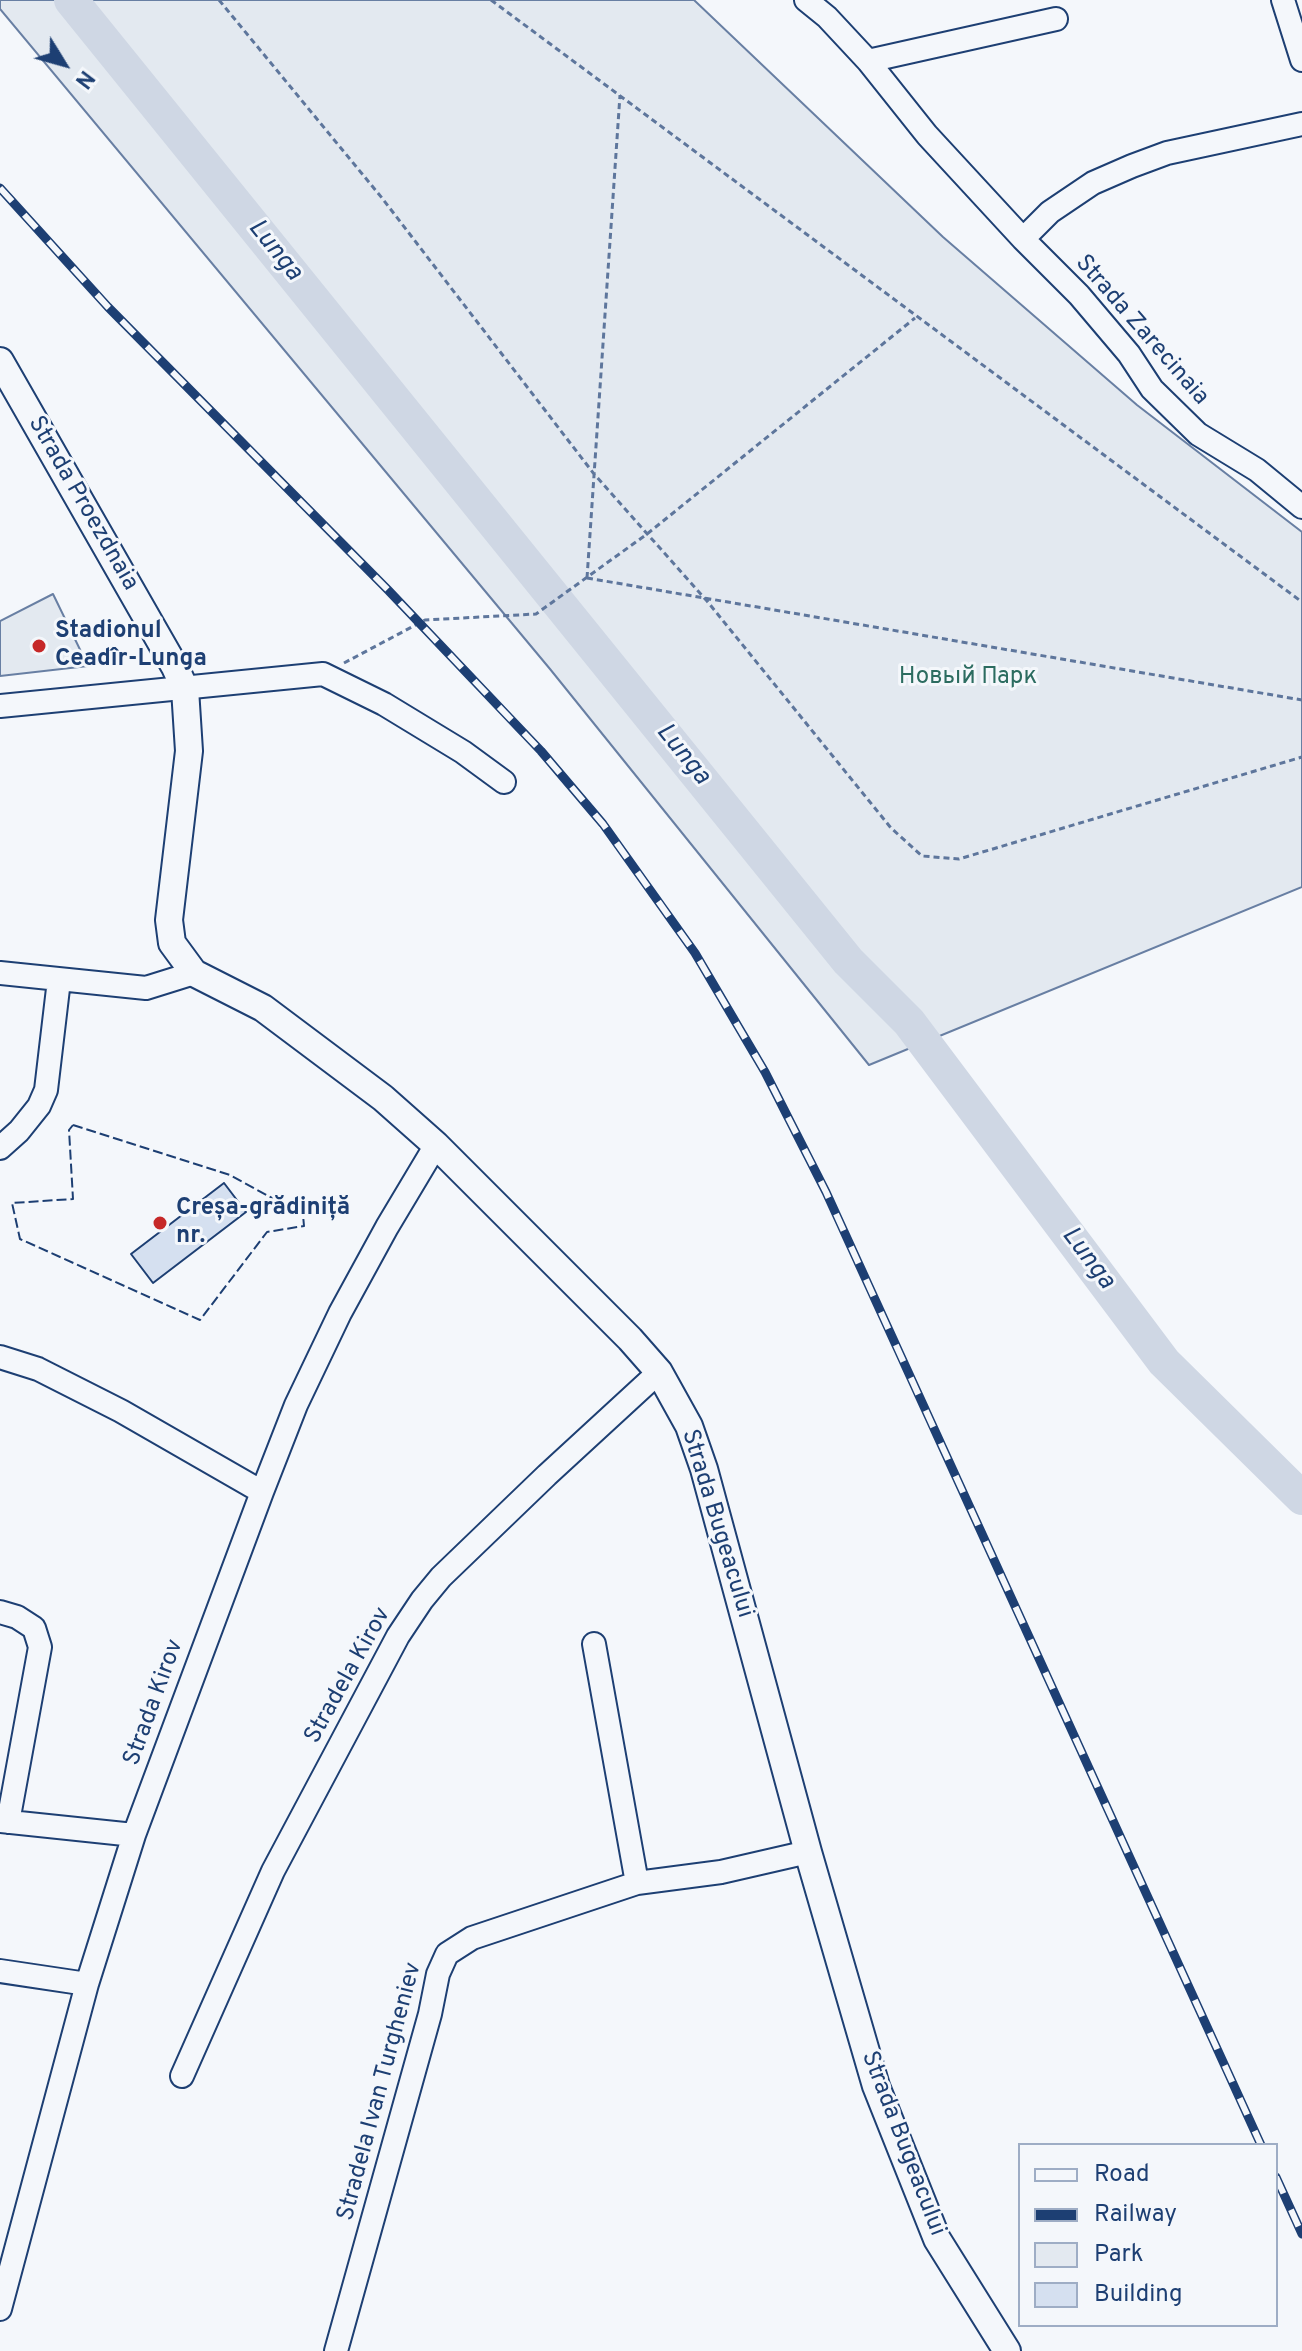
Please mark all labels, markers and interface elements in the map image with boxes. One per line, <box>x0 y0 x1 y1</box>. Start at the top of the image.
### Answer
north arrow <box>24 24 104 104</box>
text: N <box>68 64 99 93</box>
water label: Lunga <box>240 214 308 288</box>
street label: Strada Zarecinaia <box>1068 250 1214 412</box>
street label: Strada Proezdnaia <box>20 412 144 596</box>
place label: Stadionul Ceadîr-Lunga <box>55 618 207 674</box>
marker: Stadionul Ceadîr-Lunga <box>30 637 48 655</box>
park label: Новый Парк <box>899 664 1037 692</box>
water label: Lunga <box>648 718 716 792</box>
place label: Creșa-grădiniță nr. <box>176 1195 350 1251</box>
marker: Creșa-grădiniță nr. <box>151 1214 169 1232</box>
water label: Lunga <box>1053 1222 1121 1296</box>
street label: Strada Bugeacului <box>674 1426 758 1622</box>
street label: Stradela Kirov <box>300 1603 398 1749</box>
street label: Strada Kirov <box>119 1636 191 1770</box>
street label: Stradela Ivan Turgheniev <box>333 1960 429 2224</box>
street label: Strada Bugeacului <box>854 2048 950 2240</box>
legend <box>1018 2143 1278 2327</box>
text: Road <box>1094 2160 1150 2190</box>
text: Railway <box>1094 2200 1177 2230</box>
text: Park <box>1094 2240 1144 2270</box>
text: Building <box>1094 2280 1183 2310</box>

